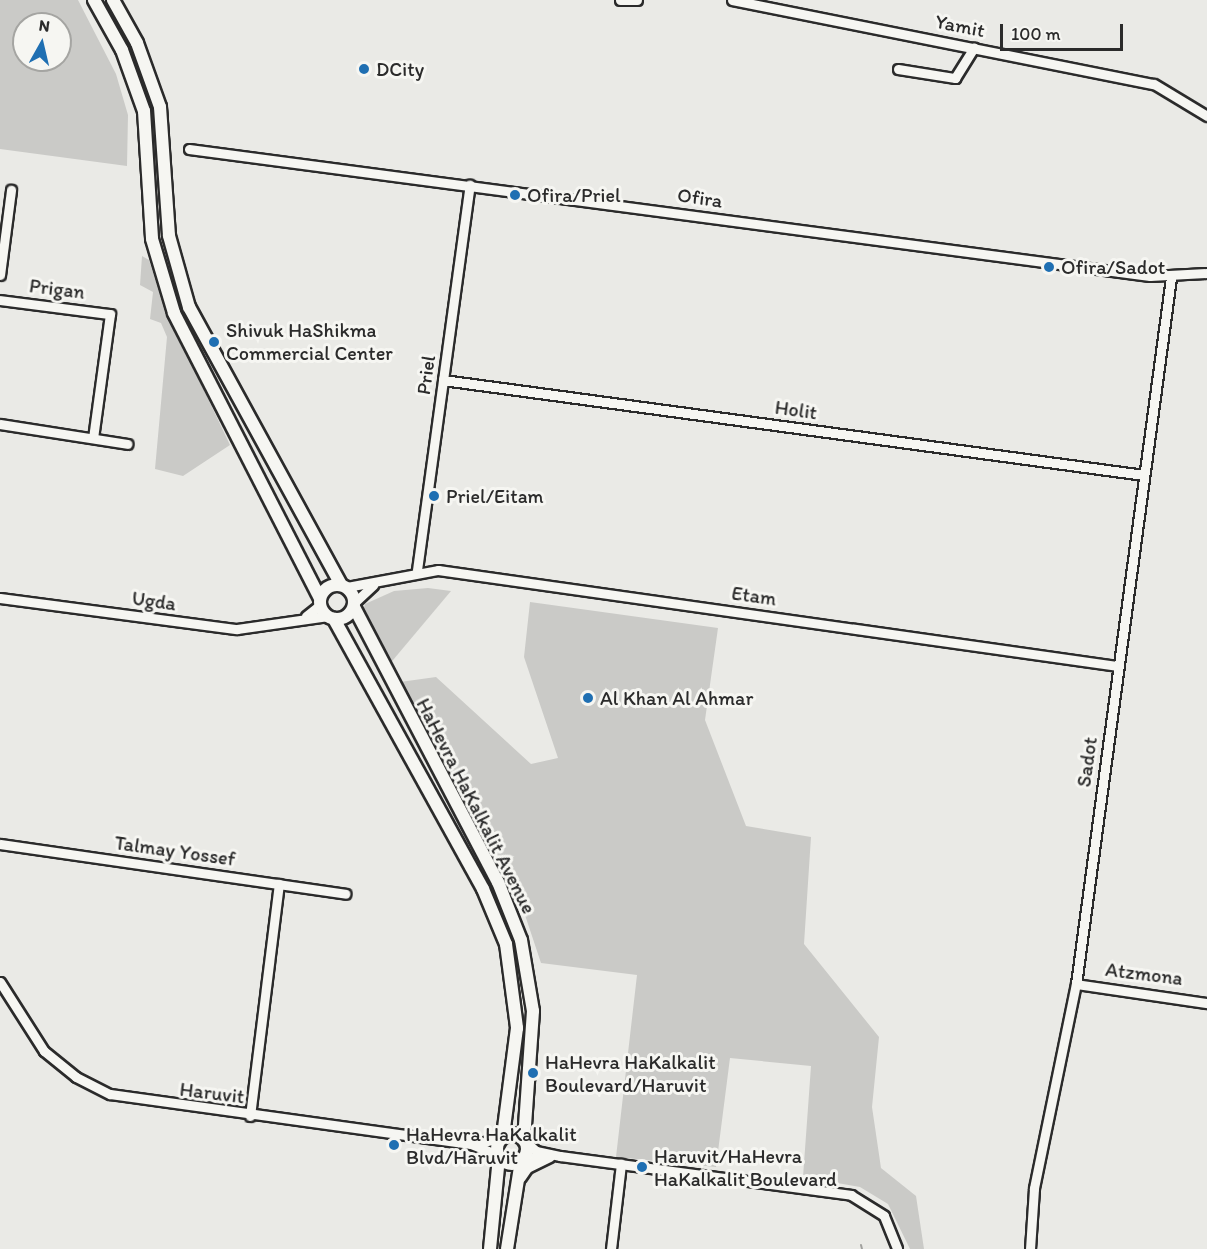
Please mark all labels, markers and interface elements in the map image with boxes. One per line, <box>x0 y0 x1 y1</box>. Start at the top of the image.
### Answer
street label: Yamit <box>933 9 987 43</box>
north arrow <box>12 12 72 72</box>
scale bar <box>1003 12 1126 50</box>
text: N <box>38 16 51 36</box>
text: 100 m <box>1011 23 1061 45</box>
place label: DCity <box>376 57 424 81</box>
marker: DCity <box>357 62 371 76</box>
place label: Ofira/Priel <box>527 183 621 207</box>
street label: Ofira <box>676 183 724 213</box>
marker: Ofira/Priel <box>508 188 522 202</box>
place label: Ofira/Sadot <box>1061 255 1165 279</box>
marker: Ofira/Sadot <box>1042 260 1056 274</box>
street label: Prigan <box>28 274 86 304</box>
place label: Shivuk HaShikma Commercial Center <box>226 318 393 365</box>
marker: Shivuk HaShikma Commercial Center <box>207 335 221 349</box>
street label: Priel <box>411 354 441 396</box>
street label: Holit <box>773 395 819 425</box>
place label: Priel/Eitam <box>446 484 544 508</box>
marker: Priel/Eitam <box>427 489 441 503</box>
street label: Etam <box>730 581 778 611</box>
street label: Ugda <box>130 586 178 616</box>
place label: Al Khan Al Ahmar <box>600 686 753 710</box>
marker: Al Khan Al Ahmar <box>581 691 595 705</box>
street label: HaHevra HaKalkalit Avenue <box>411 695 541 917</box>
street label: Sadot <box>1072 735 1102 789</box>
street label: Talmay Yossef <box>114 831 236 871</box>
street label: Atzmona <box>1104 957 1184 991</box>
place label: HaHevra HaKalkalit Boulevard/Haruvit <box>545 1050 715 1097</box>
marker: HaHevra HaKalkalit Boulevard/Haruvit <box>526 1066 540 1080</box>
street label: Haruvit <box>178 1077 246 1109</box>
place label: HaHevra HaKalkalit Blvd/Haruvit <box>406 1122 576 1169</box>
marker: HaHevra HaKalkalit Blvd/Haruvit <box>387 1138 401 1152</box>
place label: Haruvit/HaHevra HaKalkalit Boulevard <box>654 1144 838 1191</box>
marker: Haruvit/HaHevra HaKalkalit Boulevard <box>635 1160 649 1174</box>

